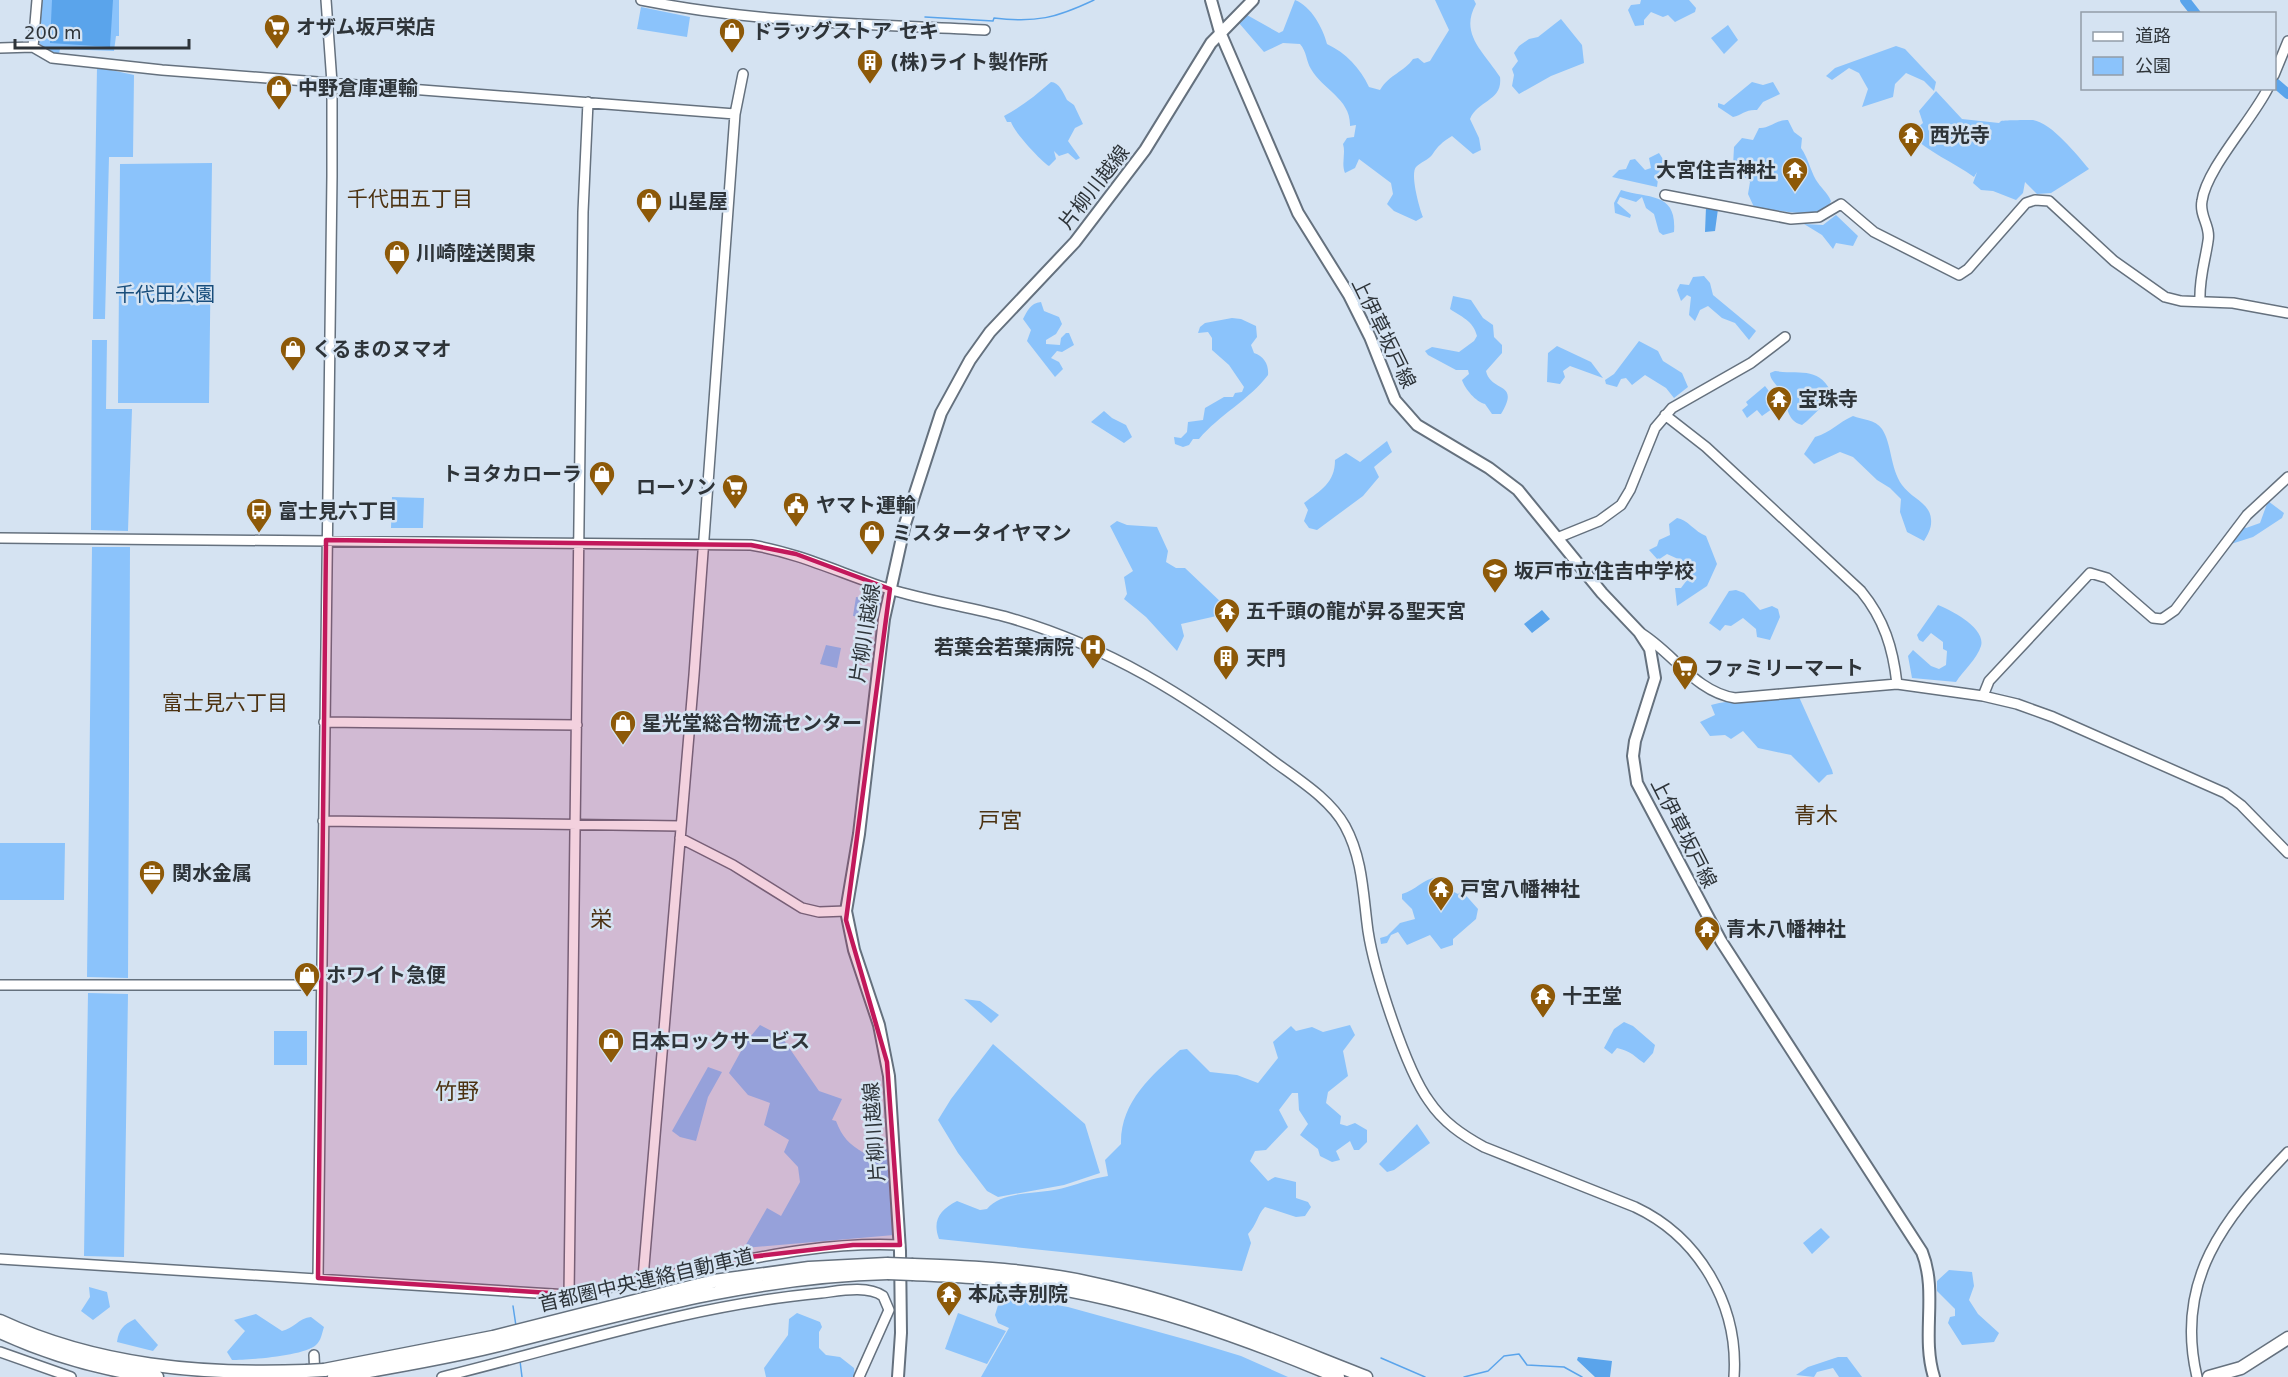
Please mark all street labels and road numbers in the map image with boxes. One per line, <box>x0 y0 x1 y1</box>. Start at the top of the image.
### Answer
street label: 片柳川越線 <box>1054 140 1134 234</box>
street label: 上伊草坂戸線 <box>1347 274 1421 392</box>
street label: 片柳川越線 <box>845 582 885 684</box>
street label: 上伊草坂戸線 <box>1646 774 1722 892</box>
street label: 片柳川越線 <box>859 1081 889 1183</box>
street label: 首都圏中央連絡自動車道 <box>536 1244 756 1316</box>

